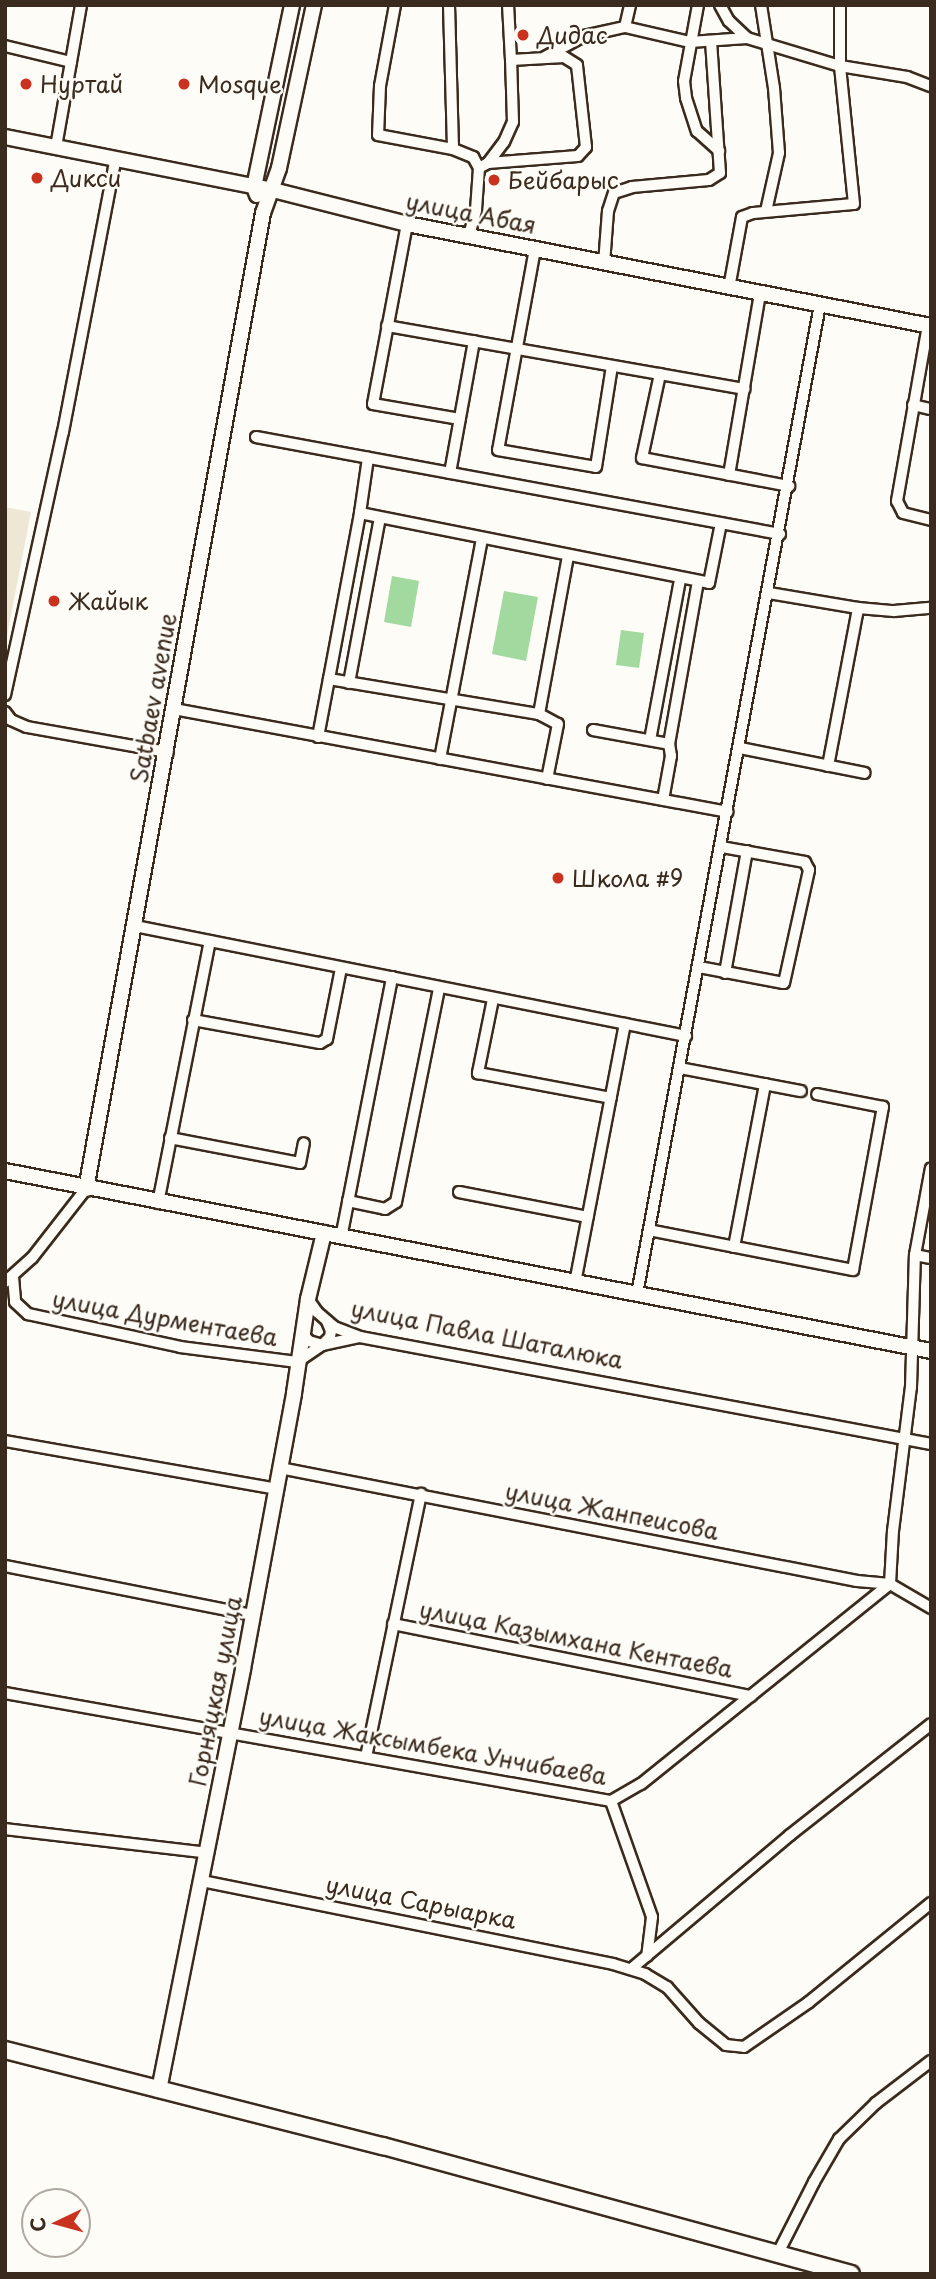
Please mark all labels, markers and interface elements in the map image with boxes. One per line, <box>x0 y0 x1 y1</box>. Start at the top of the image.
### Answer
place label: Дидас <box>537 21 608 49</box>
marker: Дидас <box>515 27 531 43</box>
place label: Нуртай <box>40 70 123 98</box>
place label: Mosque <box>198 70 282 98</box>
marker: Нуртай <box>18 76 34 92</box>
marker: Mosque <box>176 76 192 92</box>
place label: Дикси <box>51 164 121 192</box>
place label: Бейбарыс <box>508 166 619 194</box>
marker: Дикси <box>29 170 45 186</box>
marker: Бейбарыс <box>486 172 502 188</box>
street label: улица Абая <box>403 187 539 239</box>
place label: Жайык <box>68 587 148 615</box>
marker: Жайык <box>46 593 62 609</box>
street label: Satbaev avenue <box>124 610 182 786</box>
place label: Школа #9 <box>572 864 684 892</box>
marker: Школа #9 <box>550 870 566 886</box>
street label: улица Дурментаева <box>50 1285 280 1351</box>
street label: улица Павла Шаталюка <box>348 1294 626 1374</box>
street label: улица Жанпеисова <box>502 1477 722 1545</box>
street label: Горняцкая улица <box>183 1593 247 1789</box>
street label: улица Казымхана Кентаева <box>416 1595 736 1683</box>
street label: улица Жаксымбека Унчибаева <box>256 1702 610 1790</box>
street label: улица Сарыарка <box>323 1870 519 1934</box>
north arrow <box>21 2188 91 2258</box>
text: С <box>23 2216 52 2233</box>

